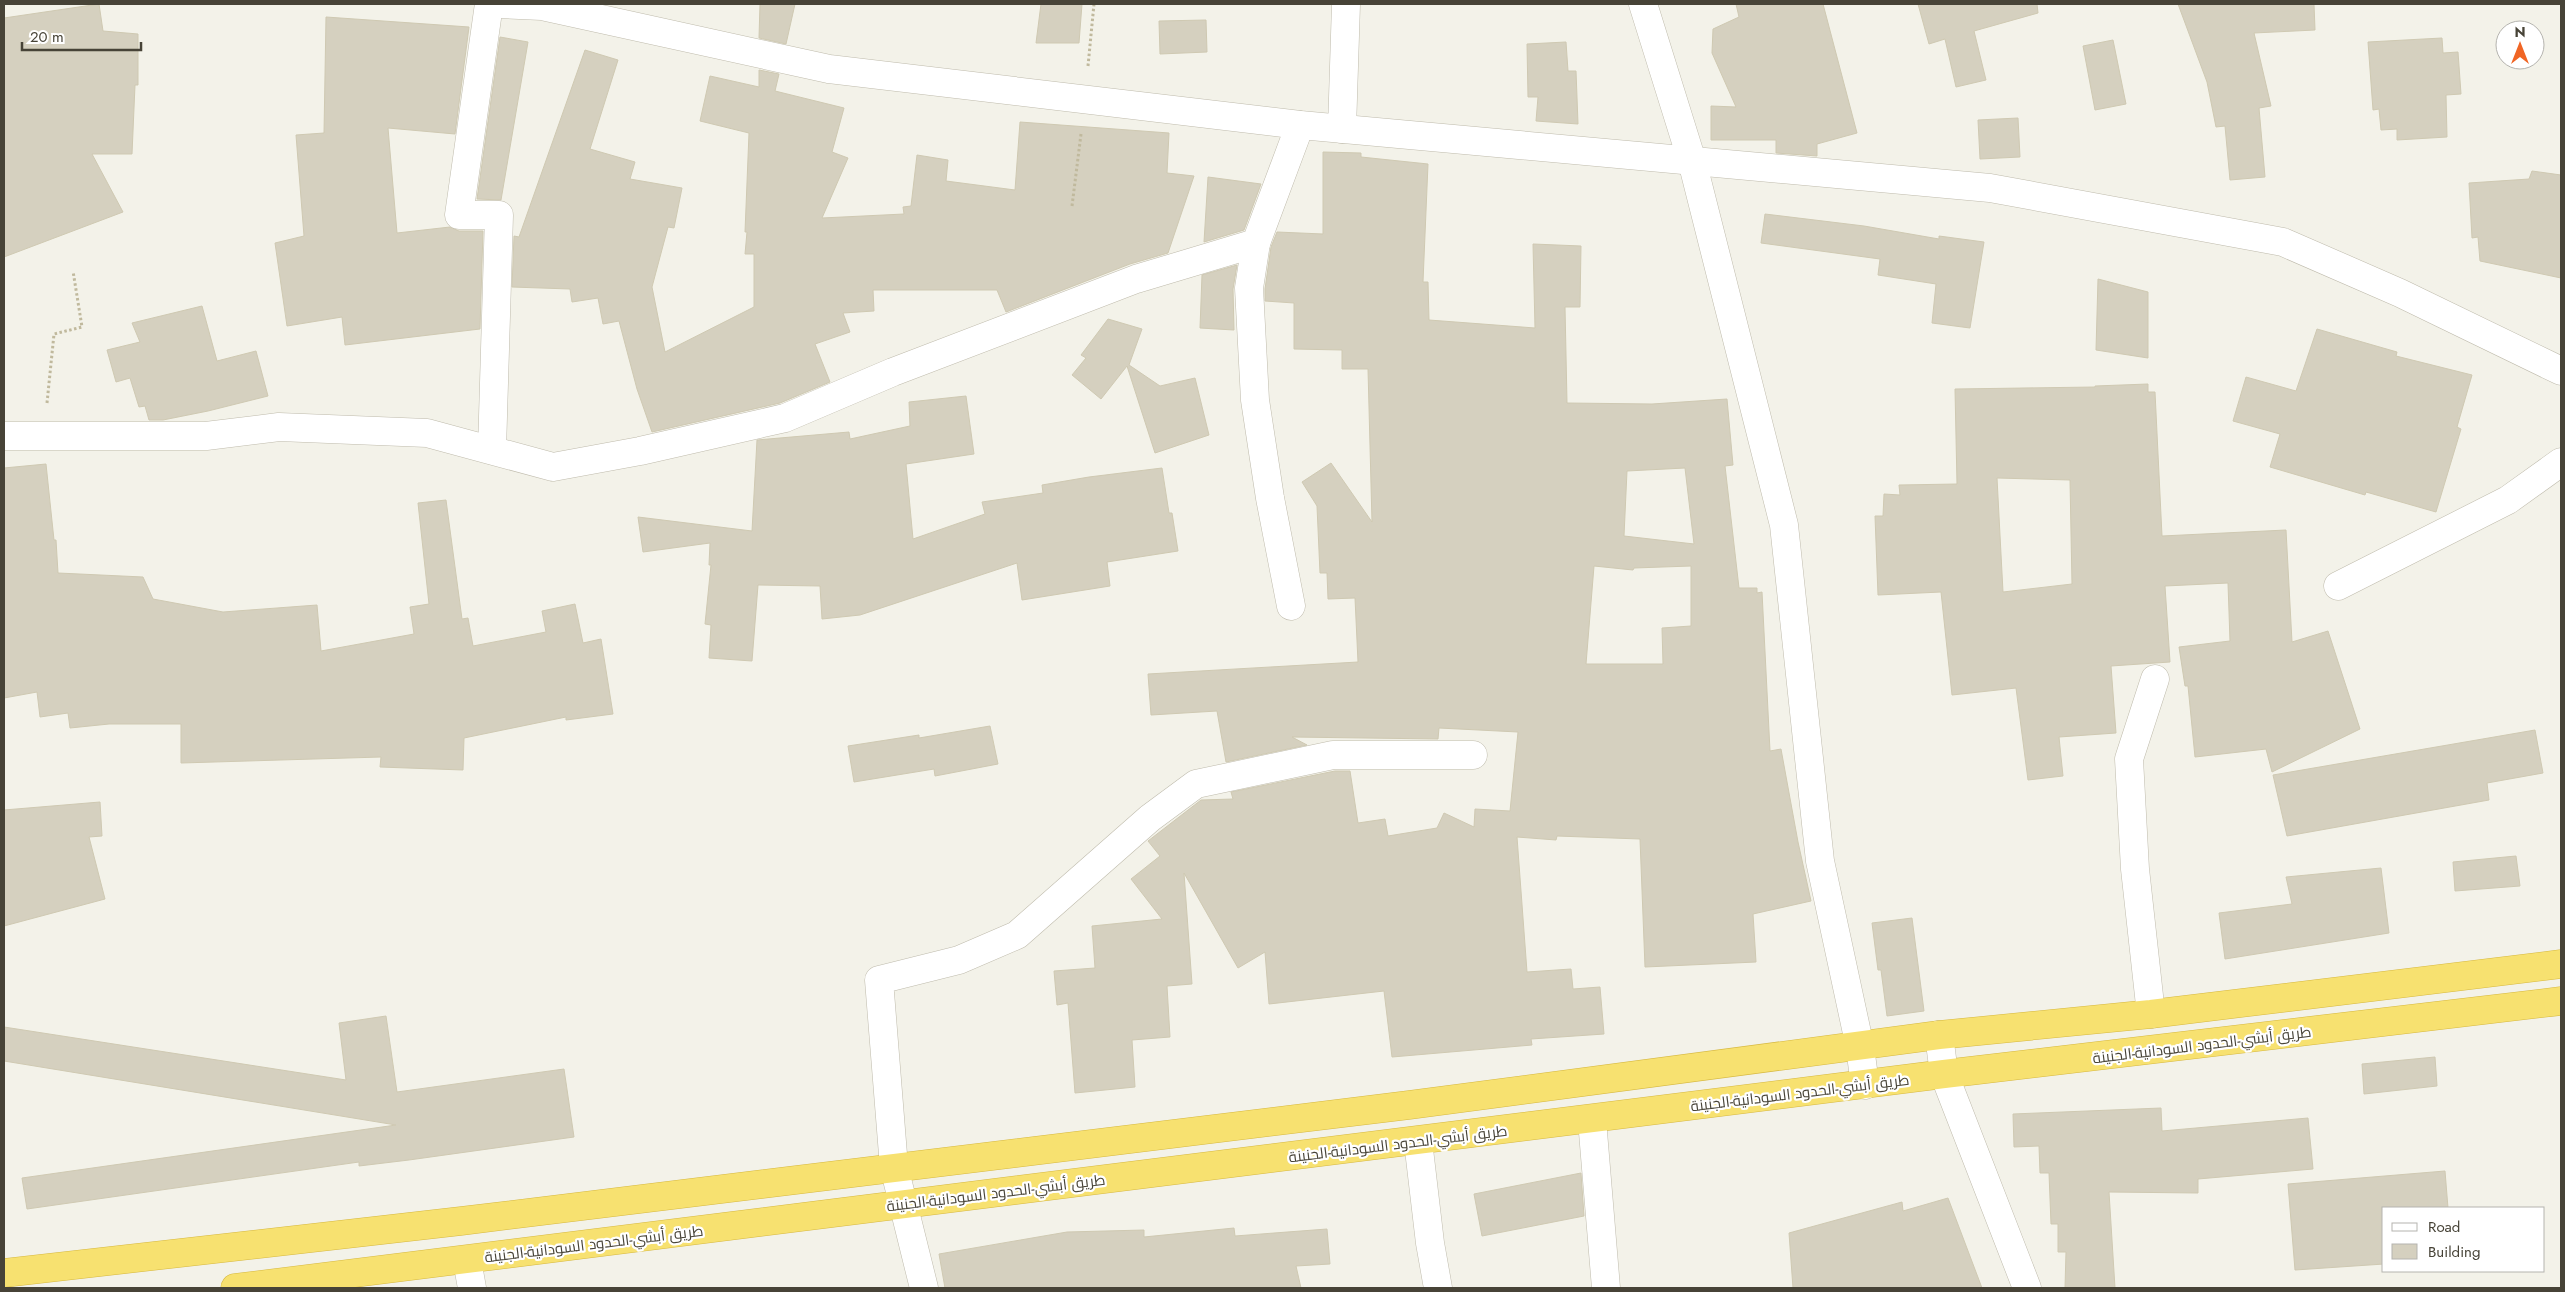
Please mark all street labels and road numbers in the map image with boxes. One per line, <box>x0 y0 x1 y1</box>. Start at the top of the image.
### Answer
street label: طريق أبشي-الحدود السودانية-الجنينة <box>2091 1021 2313 1070</box>
street label: طريق أبشي-الحدود السودانية-الجنينة <box>1689 1069 1911 1118</box>
street label: طريق أبشي-الحدود السودانية-الجنينة <box>1287 1120 1509 1169</box>
street label: طريق أبشي-الحدود السودانية-الجنينة <box>885 1169 1107 1218</box>
street label: طريق أبشي-الحدود السودانية-الجنينة <box>483 1220 705 1269</box>

